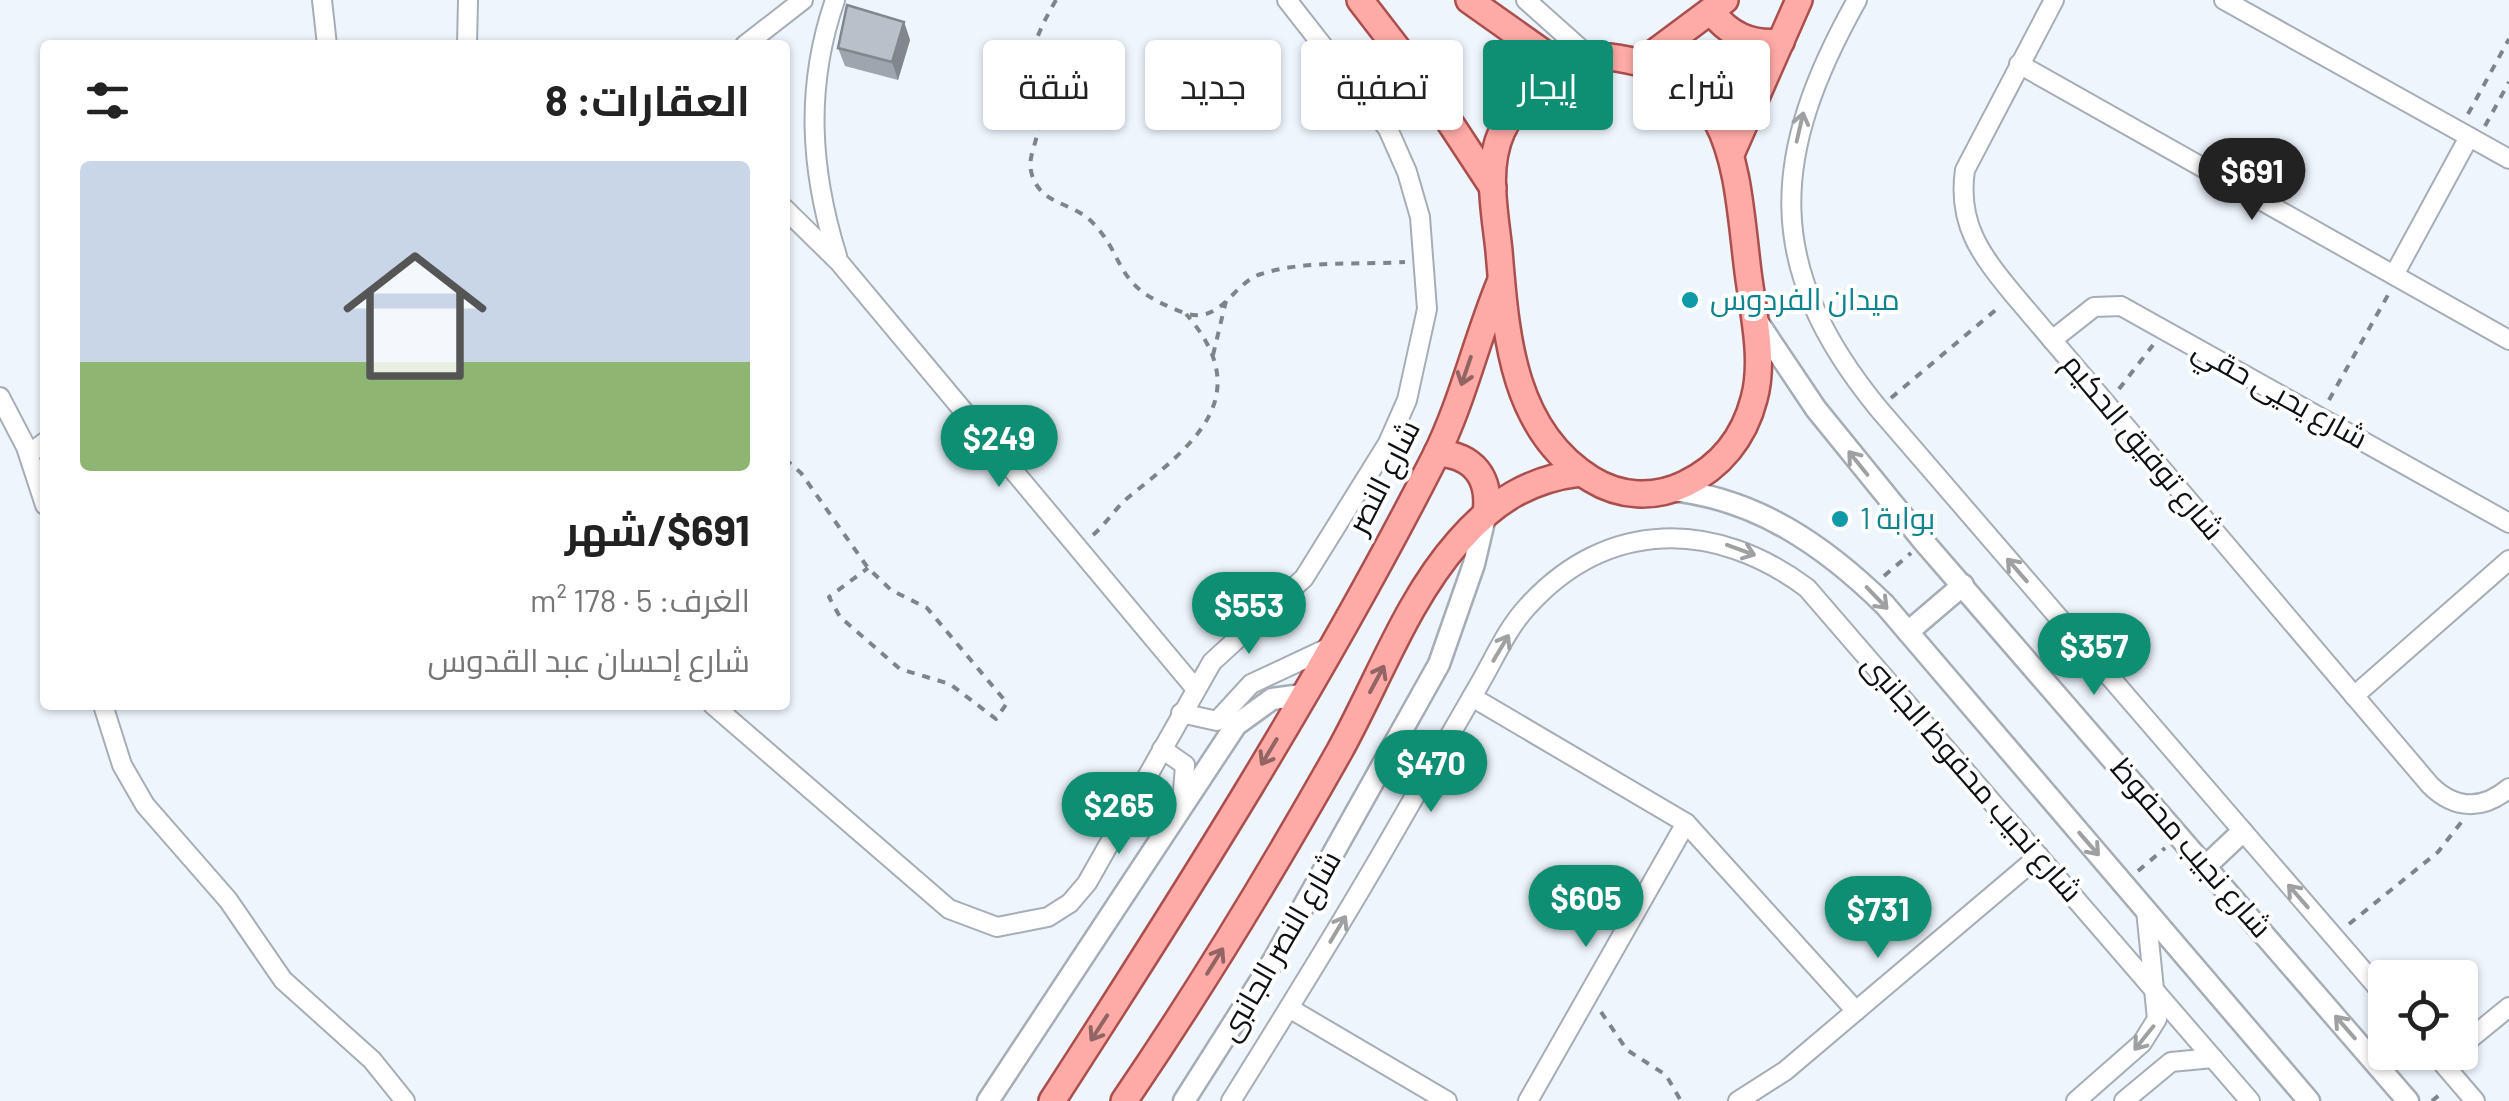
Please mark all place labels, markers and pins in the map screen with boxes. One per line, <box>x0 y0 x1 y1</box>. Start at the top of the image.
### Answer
pin: $691 <box>2193 138 2311 223</box>
place label: ميدان الفردوس <box>1710 280 1900 318</box>
marker: ميدان الفردوس <box>1679 289 1701 311</box>
pin: $249 <box>940 405 1058 490</box>
place label: بوابة 1 <box>1860 499 1935 536</box>
marker: بوابة 1 <box>1829 508 1851 530</box>
pin: $553 <box>1190 572 1308 657</box>
pin: $357 <box>2035 613 2153 698</box>
pin: $470 <box>1372 730 1490 815</box>
pin: $265 <box>1060 772 1178 857</box>
pin: $605 <box>1527 865 1645 950</box>
pin: $731 <box>1819 876 1937 961</box>

